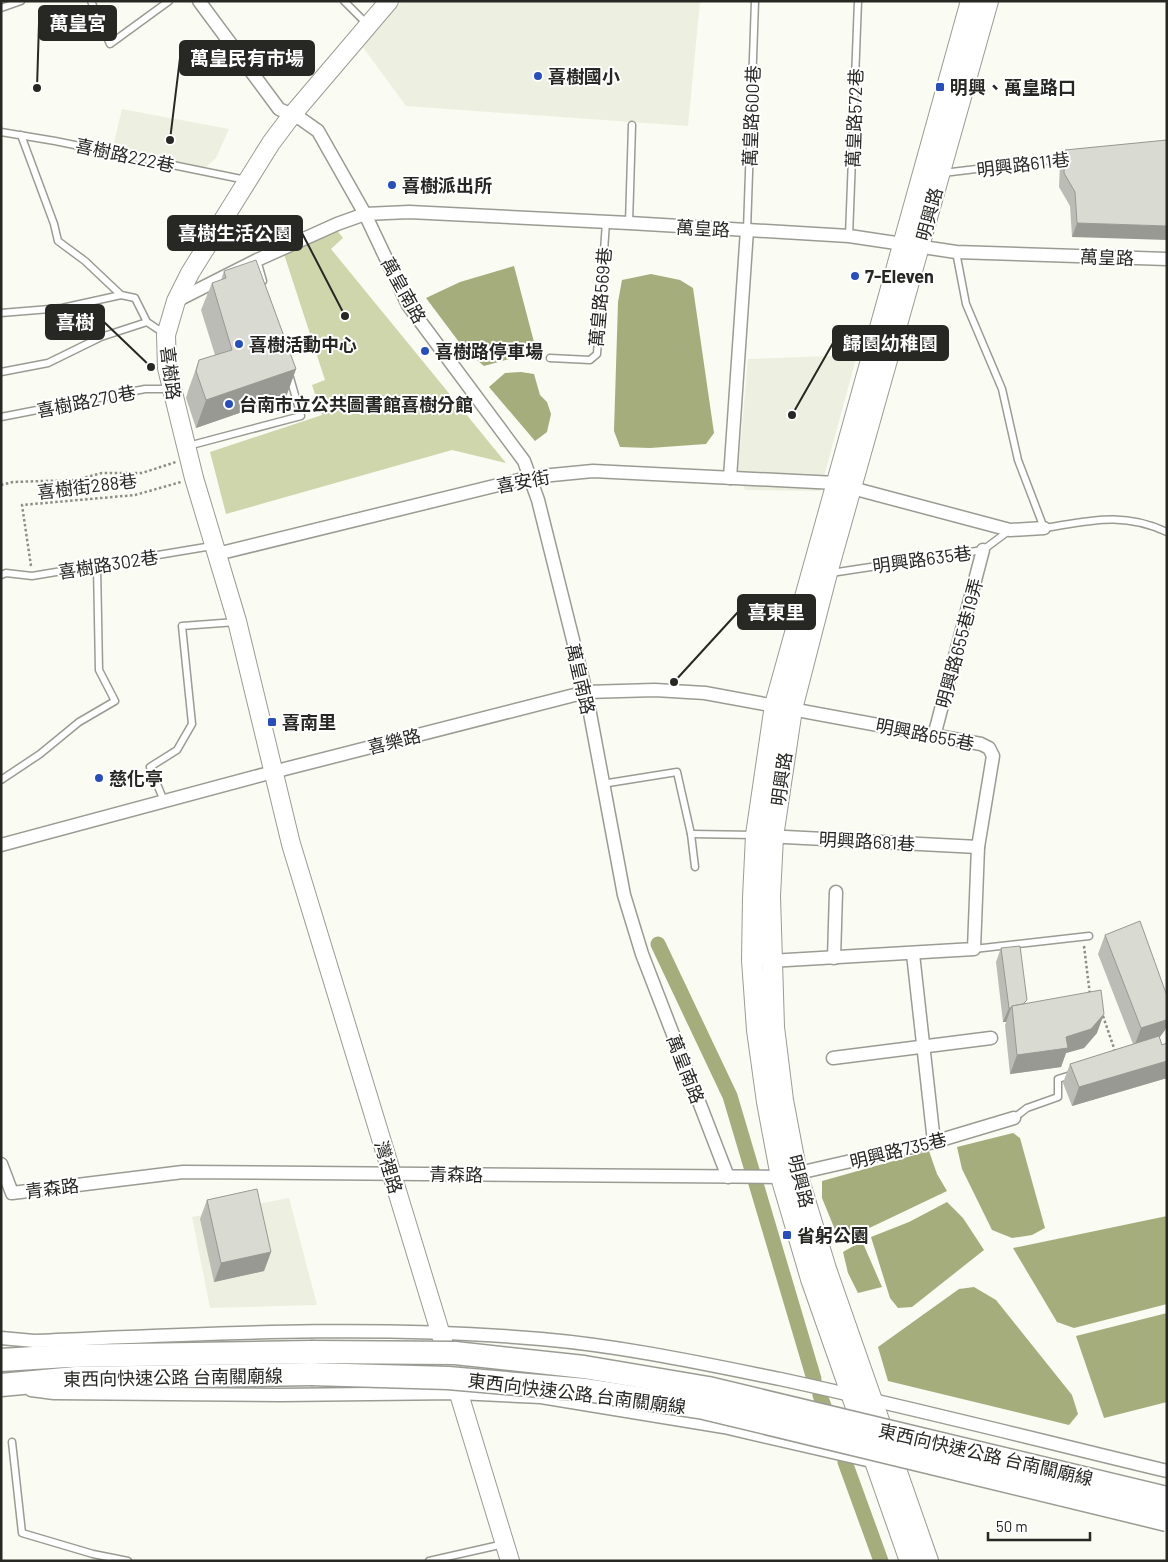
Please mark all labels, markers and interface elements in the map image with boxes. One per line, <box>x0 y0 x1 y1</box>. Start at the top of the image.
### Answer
callout: 萬皇宮 <box>39 6 116 40</box>
text: 萬皇宮 <box>49 11 107 34</box>
callout: 萬皇民有市場 <box>180 41 314 75</box>
text: 萬皇民有市場 <box>190 46 304 69</box>
place label: 喜樹國小 <box>548 65 620 87</box>
street label: 萬皇路600巷 <box>738 65 764 167</box>
street label: 萬皇路572巷 <box>841 68 867 168</box>
marker: 喜樹國小 <box>532 70 544 82</box>
place label: 明興、萬皇路口 <box>950 76 1076 98</box>
marker: 明興、萬皇路口 <box>934 81 946 93</box>
street label: 喜樹路222巷 <box>73 134 177 176</box>
street label: 明興路611巷 <box>975 147 1071 181</box>
place label: 喜樹派出所 <box>402 174 492 196</box>
marker: 喜樹派出所 <box>386 179 398 191</box>
street label: 明興路 <box>911 185 947 243</box>
callout: 喜樹生活公園 <box>168 216 302 250</box>
street label: 萬皇路 <box>675 216 731 240</box>
text: 喜樹生活公園 <box>178 221 292 244</box>
street label: 萬皇路 <box>1080 245 1134 269</box>
street label: 萬皇路569巷 <box>585 246 615 348</box>
street label: 萬皇南路 <box>377 253 431 327</box>
place label: 7-Eleven <box>865 265 934 287</box>
marker: 7-Eleven <box>849 270 861 282</box>
callout: 喜樹 <box>46 305 104 339</box>
text: 喜樹 <box>56 310 94 333</box>
callout: 歸園幼稚園 <box>833 326 948 360</box>
text: 歸園幼稚園 <box>842 331 938 354</box>
place label: 喜樹活動中心 <box>249 333 357 355</box>
marker: 喜樹活動中心 <box>233 338 245 350</box>
place label: 喜樹路停車場 <box>435 340 543 362</box>
street label: 喜樹路 <box>157 345 185 401</box>
marker: 喜樹路停車場 <box>419 345 431 357</box>
street label: 喜樹路270巷 <box>35 381 137 421</box>
place label: 台南市立公共圖書館喜樹分館 <box>239 393 473 415</box>
marker: 台南市立公共圖書館喜樹分館 <box>223 398 235 410</box>
street label: 喜安街 <box>494 465 552 497</box>
street label: 喜樹街288巷 <box>36 469 138 503</box>
street label: 明興路635巷 <box>871 541 973 577</box>
street label: 喜樹路302巷 <box>56 545 160 583</box>
street label: 明興路655巷19弄 <box>931 576 987 710</box>
callout: 喜東里 <box>738 595 815 629</box>
text: 喜東里 <box>747 600 805 623</box>
street label: 萬皇南路 <box>562 641 600 717</box>
place label: 喜南里 <box>282 711 336 733</box>
street label: 明興路655巷 <box>874 714 976 754</box>
marker: 喜南里 <box>266 716 278 728</box>
street label: 喜樂路 <box>365 724 423 758</box>
street label: 明興路 <box>766 751 796 807</box>
place label: 慈化亭 <box>109 767 163 789</box>
marker: 慈化亭 <box>93 772 105 784</box>
street label: 明興路681巷 <box>818 827 916 855</box>
street label: 萬皇南路 <box>663 1031 709 1107</box>
street label: 明興路735巷 <box>847 1127 949 1173</box>
street label: 灣裡路 <box>371 1138 407 1196</box>
street label: 明興路 <box>784 1152 818 1210</box>
street label: 青森路 <box>429 1163 483 1185</box>
street label: 青森路 <box>24 1174 80 1202</box>
place label: 省躬公園 <box>797 1224 869 1246</box>
marker: 省躬公園 <box>781 1229 793 1241</box>
street label: 東西向快速公路 台南關廟線 <box>63 1364 283 1390</box>
street label: 東西向快速公路 台南關廟線 <box>467 1369 687 1417</box>
street label: 東西向快速公路 台南關廟線 <box>877 1419 1095 1489</box>
scale bar <box>988 1510 1090 1542</box>
text: 50 m <box>996 1517 1028 1535</box>

